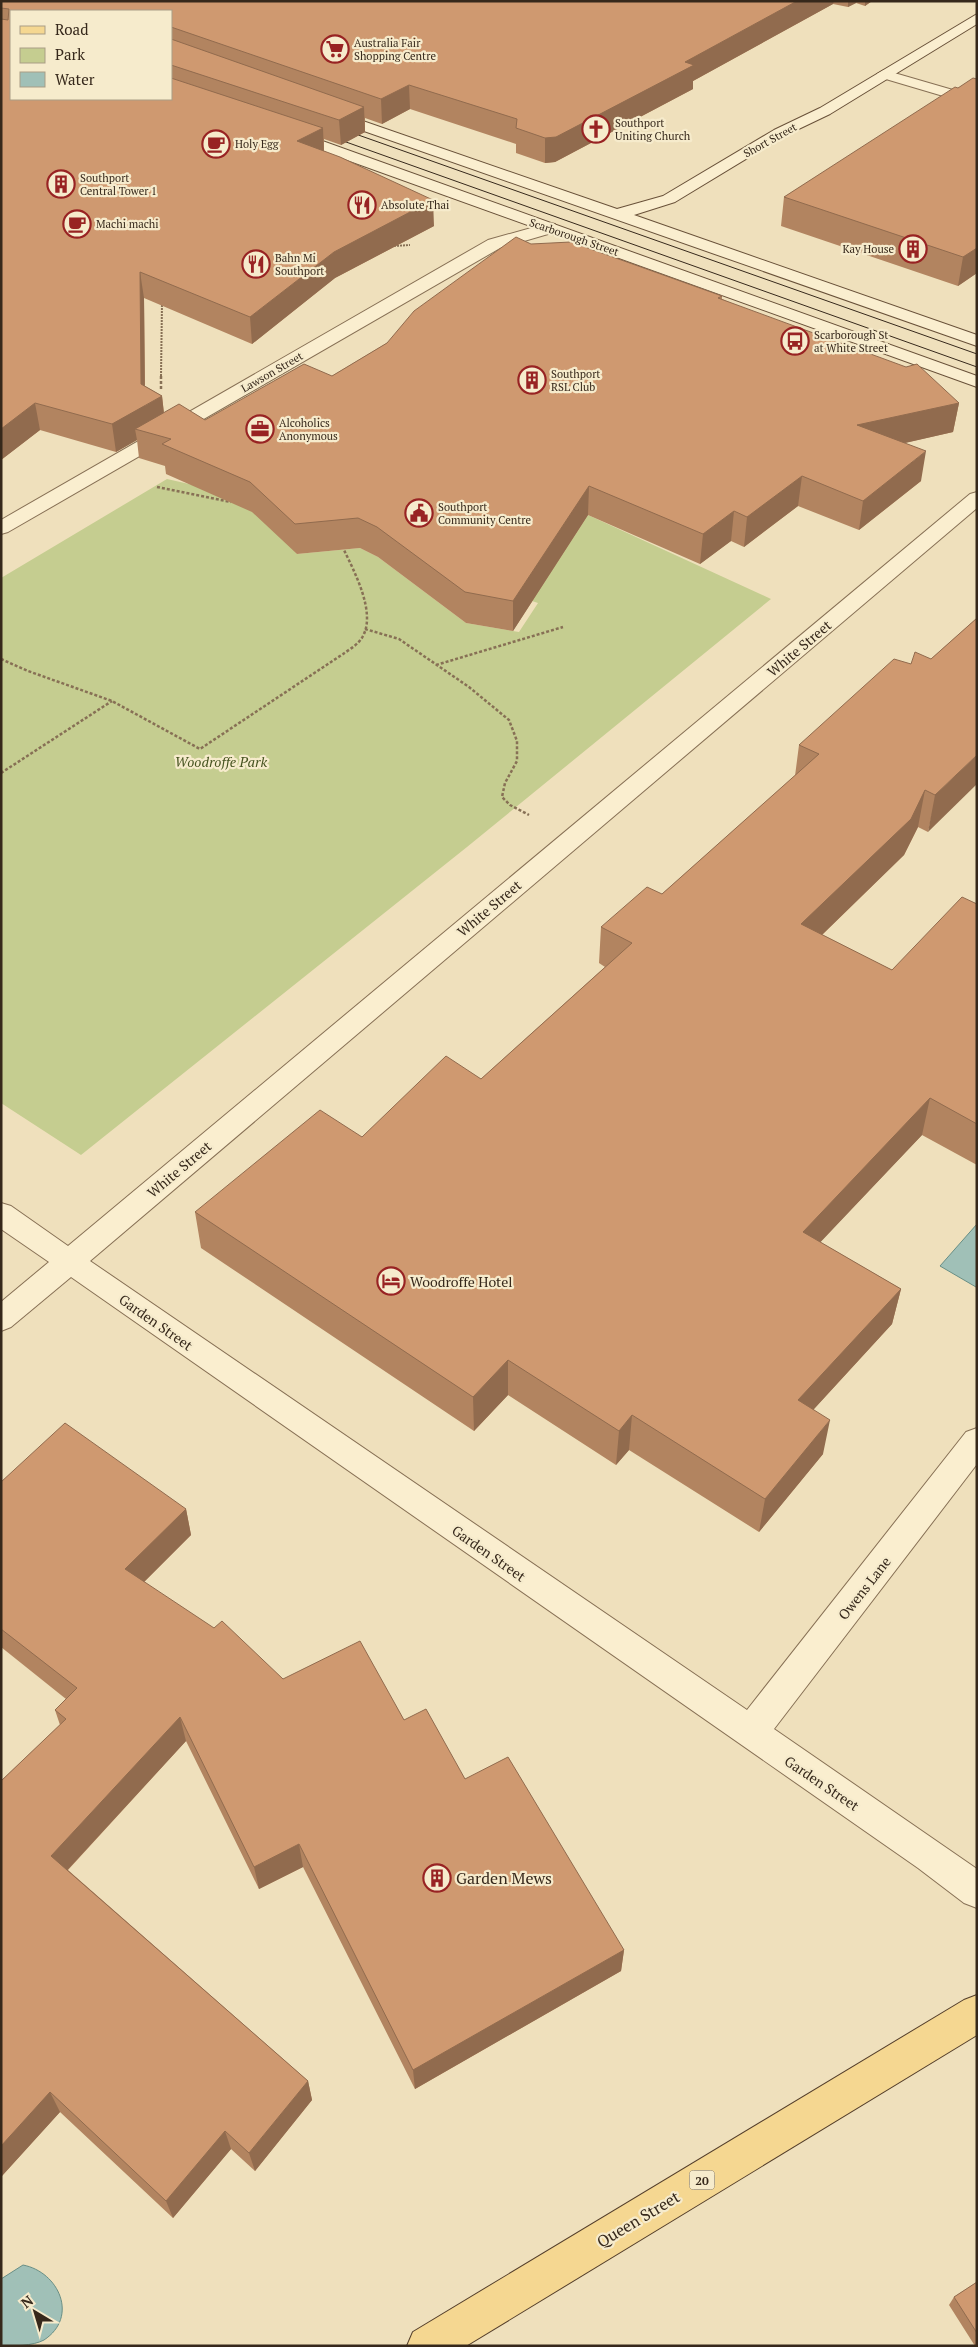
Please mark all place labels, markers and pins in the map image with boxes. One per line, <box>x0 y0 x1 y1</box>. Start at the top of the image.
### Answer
supermarket icon: Australia Fair Shopping Centre <box>320 34 350 64</box>
place label: Australia Fair Shopping Centre <box>354 36 436 63</box>
church icon: Southport Uniting Church <box>581 114 611 144</box>
place label: Southport Uniting Church <box>615 116 691 143</box>
cafe icon: Holy Egg <box>201 129 231 159</box>
place label: Holy Egg <box>235 137 279 151</box>
building icon: Southport Central Tower 1 <box>46 169 76 199</box>
place label: Southport Central Tower 1 <box>80 171 157 198</box>
restaurant icon: Absolute Thai <box>347 190 377 220</box>
place label: Absolute Thai <box>381 198 449 212</box>
cafe icon: Machi machi <box>62 209 92 239</box>
place label: Machi machi <box>96 217 159 231</box>
building icon: Kay House <box>898 234 928 264</box>
place label: Kay House <box>842 242 894 256</box>
restaurant icon: Bahn Mi Southport <box>241 249 271 279</box>
place label: Bahn Mi Southport <box>275 251 324 278</box>
bus stop icon: Scarborough St at White Street <box>780 326 810 356</box>
place label: Scarborough St at White Street <box>814 328 888 355</box>
building icon: Southport RSL Club <box>517 365 547 395</box>
place label: Southport RSL Club <box>551 367 600 394</box>
office icon: Alcoholics Anonymous <box>245 414 275 444</box>
place label: Alcoholics Anonymous <box>279 416 338 443</box>
public building icon: Southport Community Centre <box>404 498 434 528</box>
place label: Southport Community Centre <box>438 500 532 527</box>
hotel icon: Woodroffe Hotel <box>376 1266 406 1296</box>
place label: Woodroffe Hotel <box>410 1272 513 1291</box>
building icon: Garden Mews <box>422 1863 452 1893</box>
place label: Garden Mews <box>456 1867 552 1889</box>

